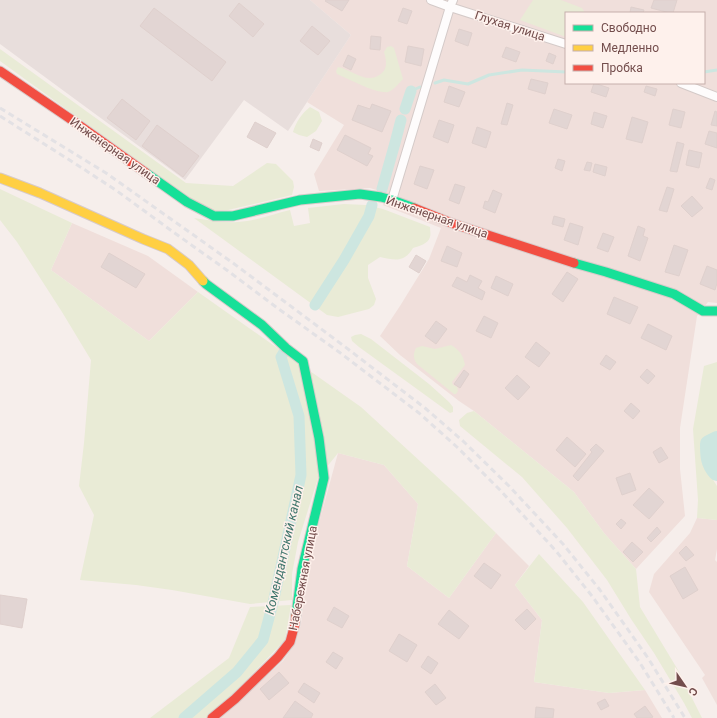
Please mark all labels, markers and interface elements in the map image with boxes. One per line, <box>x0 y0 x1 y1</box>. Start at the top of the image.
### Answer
street label: Глухая улица <box>473 8 547 44</box>
legend <box>565 12 705 84</box>
text: Свободно <box>601 21 657 35</box>
text: Медленно <box>601 41 659 55</box>
text: Пробка <box>601 61 643 75</box>
street label: Инженерная улица <box>67 115 163 187</box>
street label: Инженерная улица <box>384 193 490 241</box>
water label: Комендантский канал <box>262 484 306 616</box>
street label: Набережная улица <box>286 524 320 632</box>
north arrow <box>665 666 705 706</box>
text: С <box>685 685 700 698</box>

